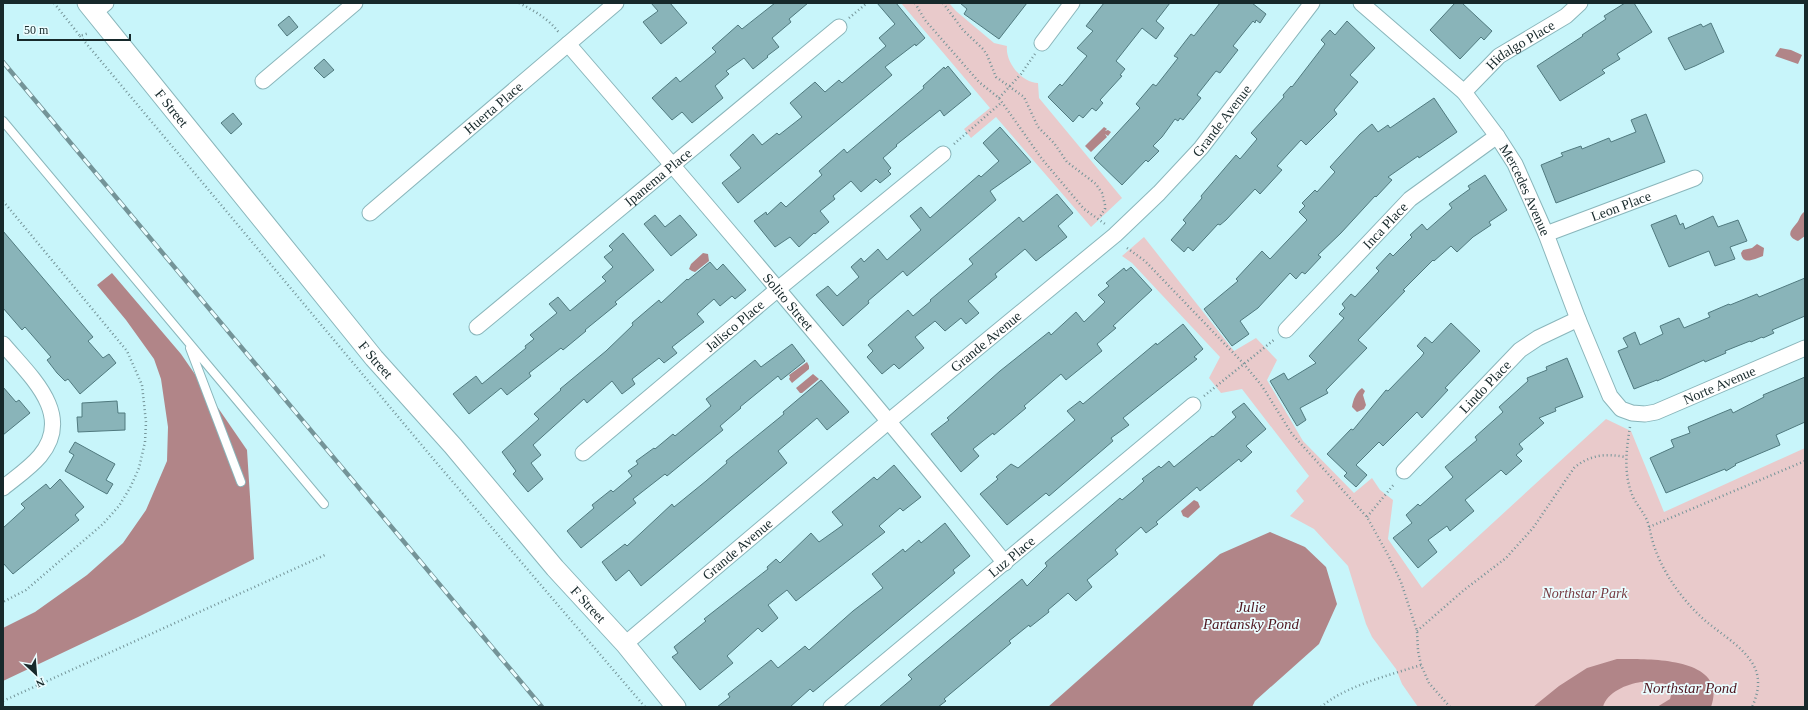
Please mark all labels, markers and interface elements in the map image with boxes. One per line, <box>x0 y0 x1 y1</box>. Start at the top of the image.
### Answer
scale bar <box>18 16 130 42</box>
street label: Hidalgo Place <box>1483 17 1557 72</box>
text: 50 m <box>24 23 49 37</box>
street label: Huerta Place <box>461 79 525 137</box>
street label: Grande Avenue <box>1189 82 1254 160</box>
street label: F Street <box>152 86 192 130</box>
street label: Mercedes Avenue <box>1497 141 1553 238</box>
street label: Ipanema Place <box>622 145 694 209</box>
street label: Leon Place <box>1589 188 1653 224</box>
street label: Inca Place <box>1360 199 1410 252</box>
street label: Solito Street <box>760 270 817 333</box>
street label: Jalisco Place <box>702 297 767 354</box>
street label: Grande Avenue <box>948 308 1024 375</box>
street label: F Street <box>356 338 396 381</box>
street label: Lindo Place <box>1456 357 1514 416</box>
street label: Norte Avenue <box>1681 363 1758 407</box>
street label: Grande Avenue <box>699 516 775 583</box>
street label: Luz Place <box>985 533 1038 580</box>
street label: F Street <box>568 583 609 626</box>
park label: Northstar Park <box>1541 586 1628 601</box>
water label: Julie Partansky Pond <box>1202 599 1300 632</box>
north arrow <box>16 654 56 694</box>
text: N <box>34 676 47 690</box>
water label: Northstar Pond <box>1642 680 1737 696</box>

